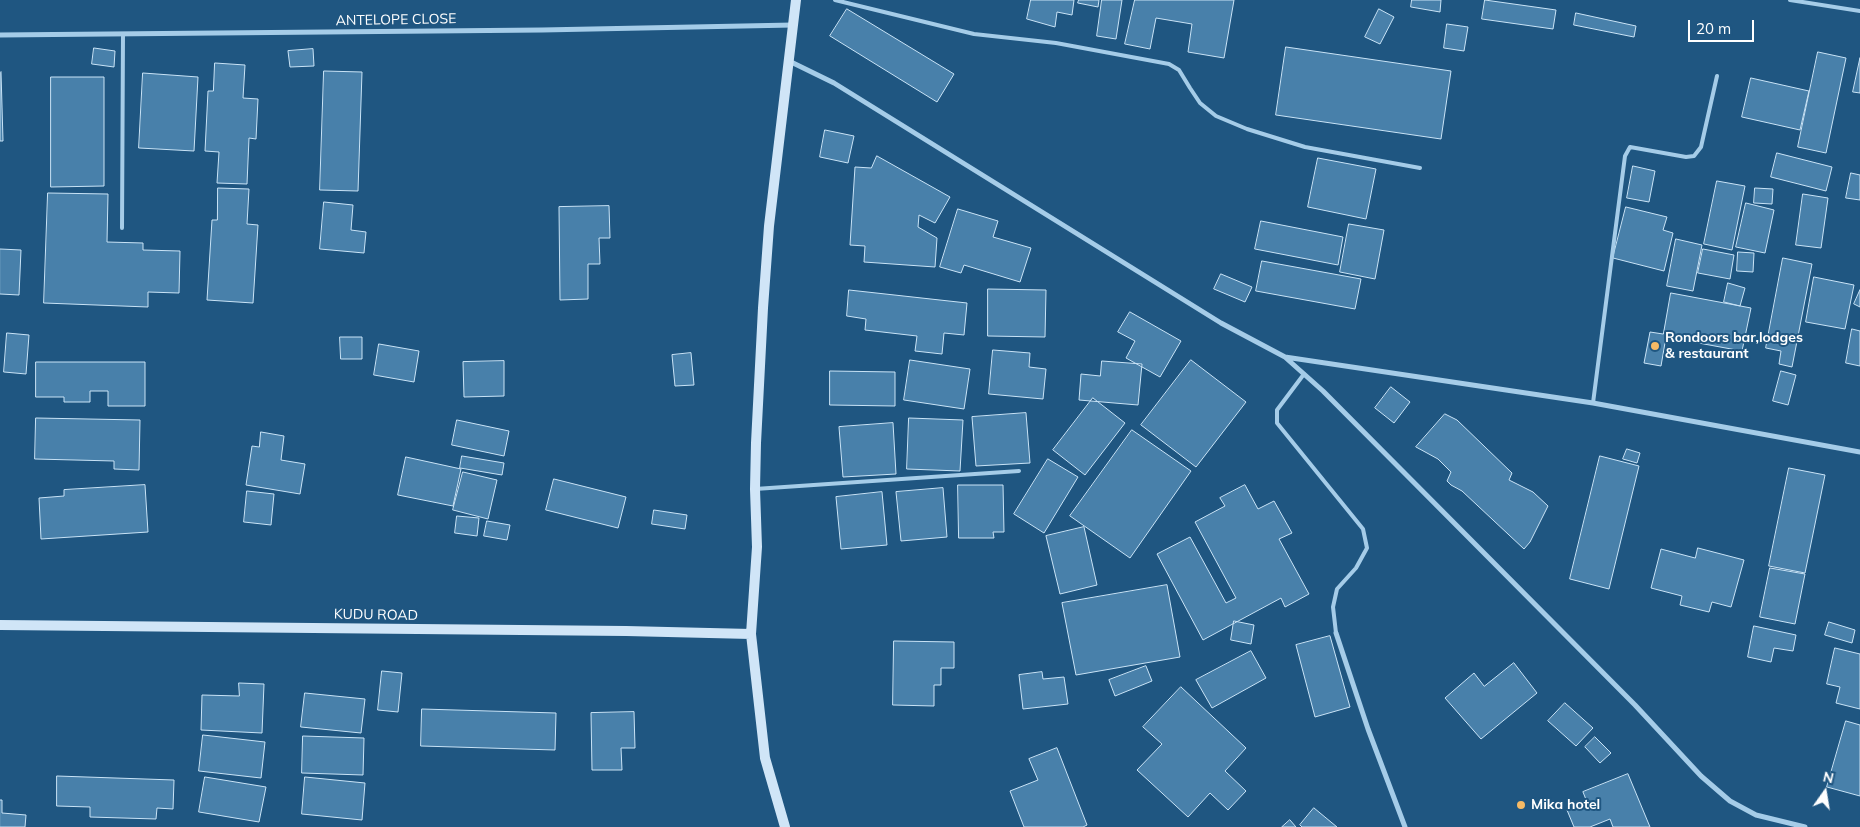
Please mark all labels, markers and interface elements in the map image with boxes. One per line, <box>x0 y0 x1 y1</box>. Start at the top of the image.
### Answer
scale bar <box>1690 10 1756 42</box>
street label: ANTELOPE CLOSE <box>335 11 457 29</box>
text: 20 m <box>1696 19 1731 38</box>
place label: Rondoors bar,lodges & restaurant <box>1665 330 1803 362</box>
marker: Rondoors bar,lodges & restaurant <box>1649 340 1661 352</box>
street label: KUDU ROAD <box>334 606 418 624</box>
north arrow <box>1800 767 1850 817</box>
text: N <box>1821 767 1836 787</box>
place label: Mika hotel <box>1531 797 1600 813</box>
marker: Mika hotel <box>1515 799 1527 811</box>

